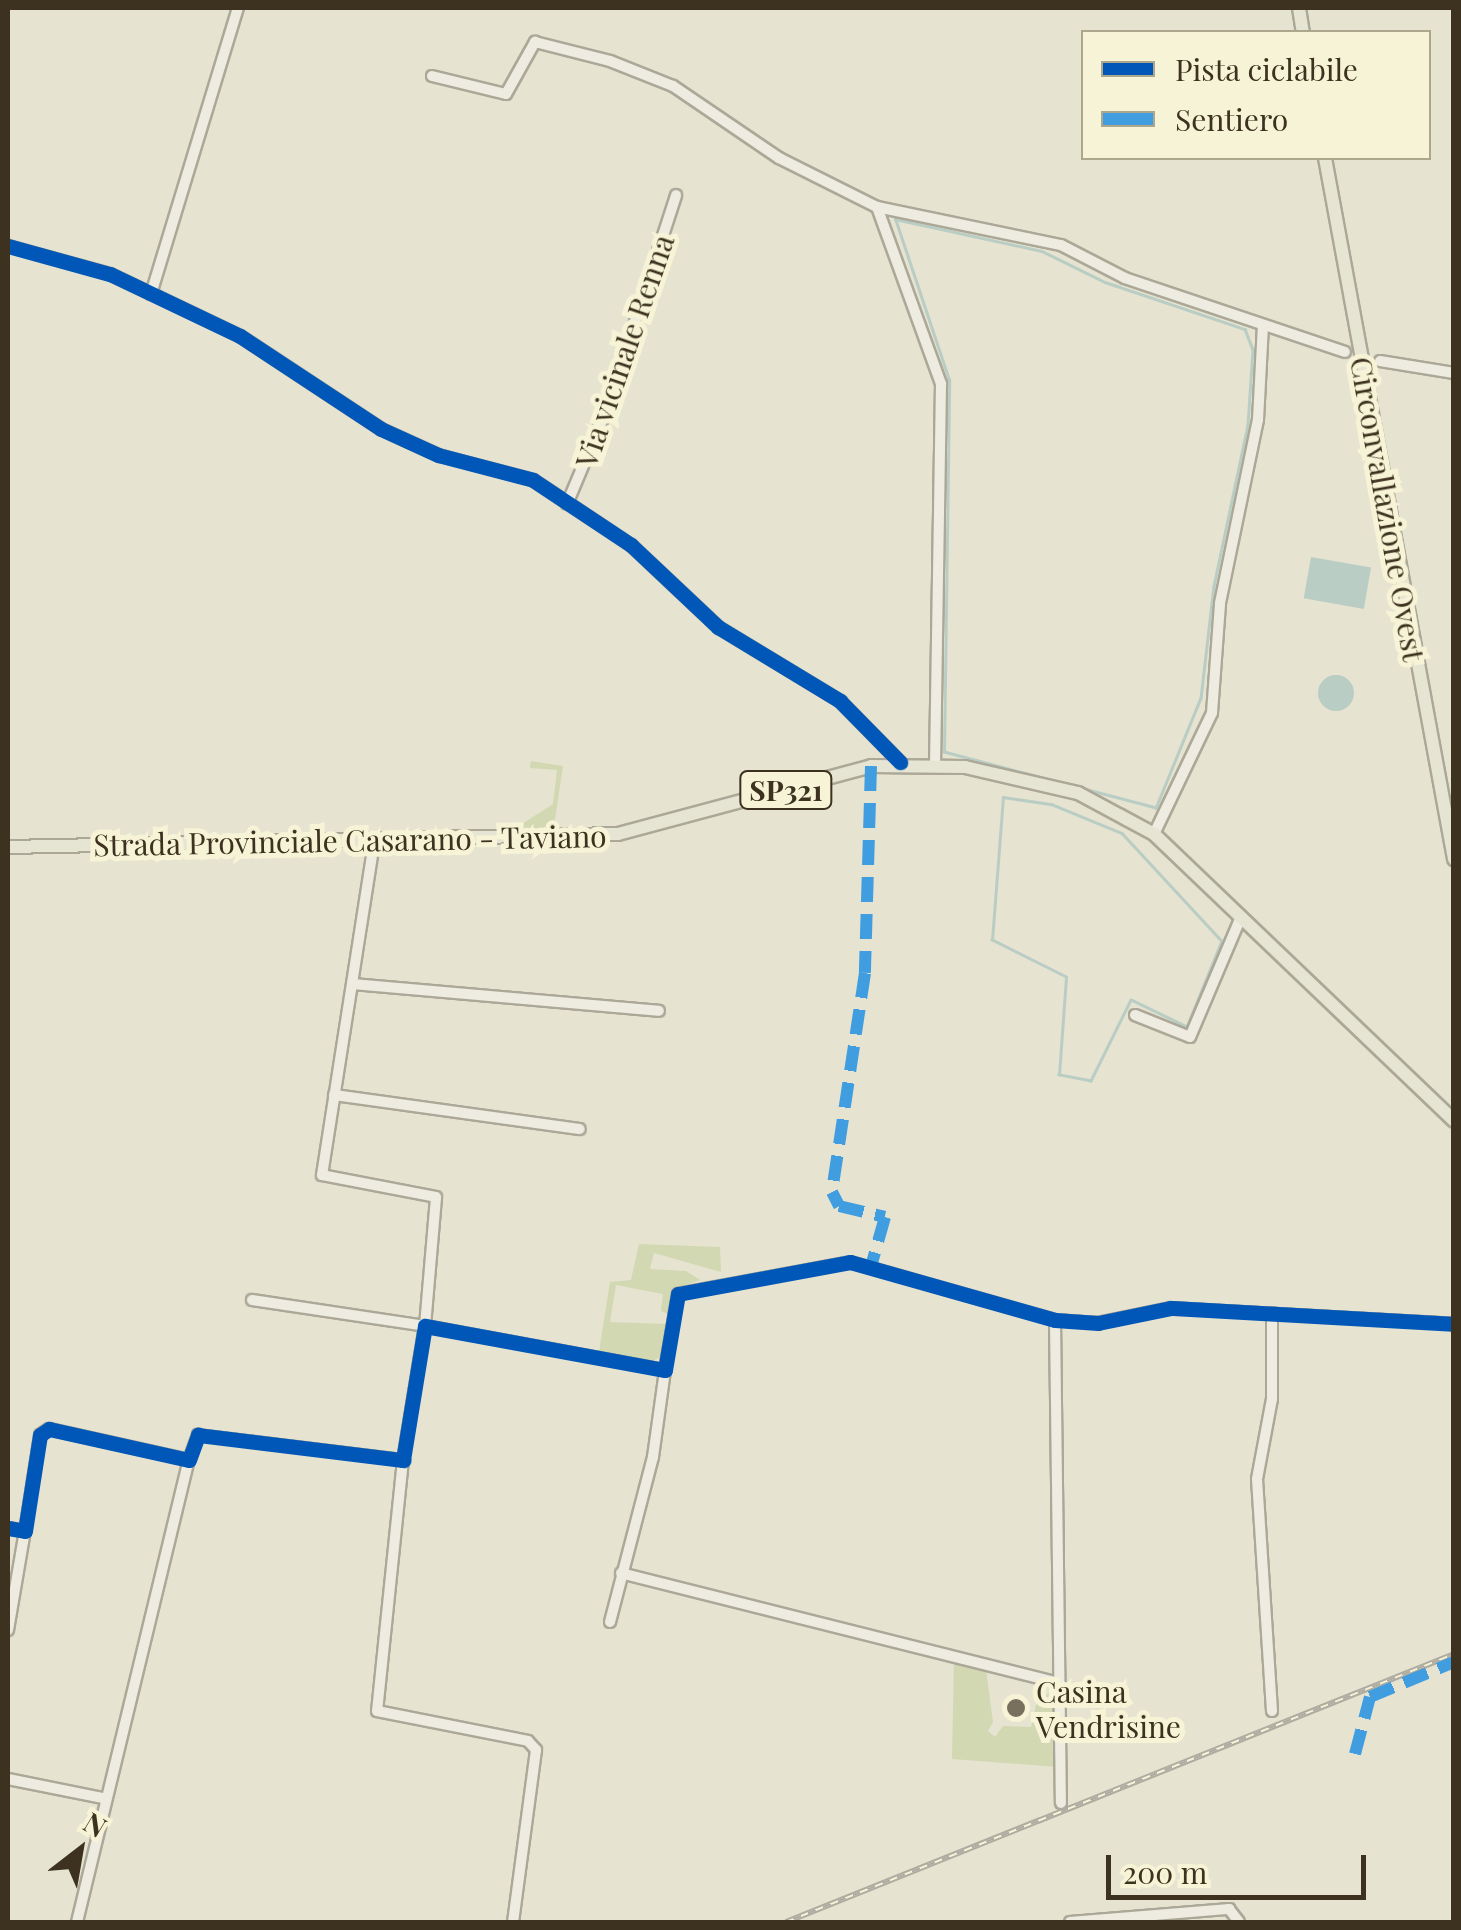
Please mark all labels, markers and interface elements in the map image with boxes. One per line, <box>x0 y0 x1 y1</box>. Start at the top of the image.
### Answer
legend <box>1081 30 1431 160</box>
text: Pista ciclabile <box>1175 49 1358 89</box>
text: Sentiero <box>1175 99 1288 139</box>
street label: Via vicinale Renna <box>567 229 681 473</box>
street label: Circonvallazione Ovest <box>1344 354 1432 664</box>
road number: SP321 <box>738 767 834 813</box>
street label: Strada Provinciale Casarano - Taviano <box>93 818 607 862</box>
place label: Casina Vendrisine <box>1036 1673 1181 1744</box>
marker: Casina Vendrisine <box>1005 1697 1027 1719</box>
north arrow <box>30 1800 130 1900</box>
text: N <box>78 1803 114 1845</box>
scale bar <box>1111 1835 1371 1897</box>
text: 200 m <box>1123 1852 1207 1892</box>

